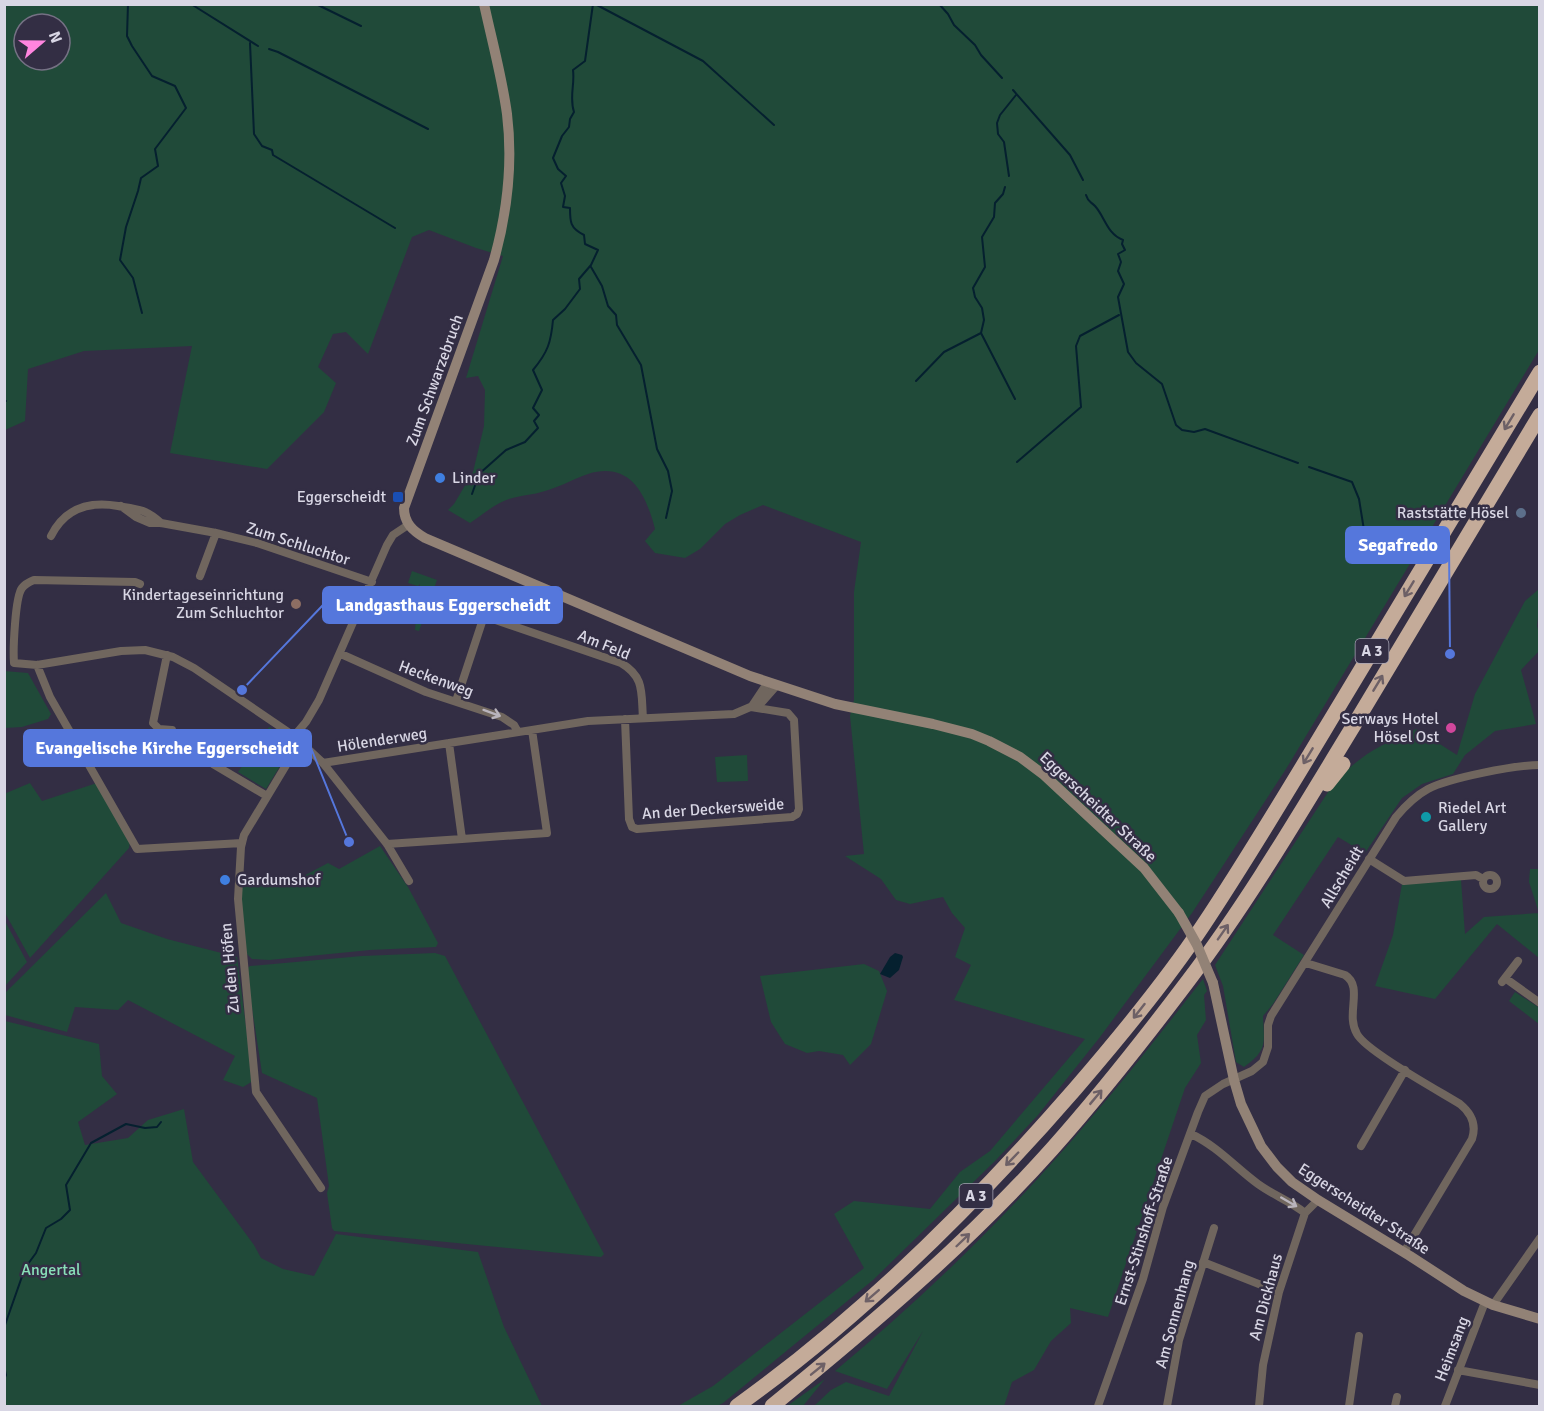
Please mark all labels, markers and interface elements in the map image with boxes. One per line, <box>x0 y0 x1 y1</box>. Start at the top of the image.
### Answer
north arrow <box>12 12 72 72</box>
text: N <box>44 29 66 46</box>
street label: Zum Schwarzebruch <box>402 312 468 448</box>
one-way arrow <box>1503 413 1515 430</box>
place label: Linder <box>452 468 496 488</box>
marker: Linder <box>433 471 447 485</box>
place label: Eggerscheidt <box>297 487 386 507</box>
marker: Eggerscheidt <box>391 490 405 504</box>
place label: Raststätte Hösel <box>1397 503 1509 523</box>
marker: Raststätte Hösel <box>1514 506 1528 520</box>
street label: Zum Schluchtor <box>244 518 352 570</box>
callout: Segafredo <box>1346 527 1449 563</box>
text: Segafredo <box>1358 534 1438 556</box>
one-way arrow <box>1403 580 1415 597</box>
place label: Kindertageseinrichtung Zum Schluchtor <box>122 585 284 623</box>
callout: Landgasthaus Eggerscheidt <box>323 587 562 623</box>
text: Landgasthaus Eggerscheidt <box>335 594 551 616</box>
marker: Kindertageseinrichtung Zum Schluchtor <box>289 597 303 611</box>
street label: Am Feld <box>575 625 633 665</box>
road number: A 3 <box>1356 639 1388 663</box>
street label: Heckenweg <box>396 656 476 702</box>
one-way arrow <box>1373 675 1385 692</box>
one-way arrow <box>483 709 501 720</box>
place label: Serways Hotel Hösel Ost <box>1341 709 1439 747</box>
marker: Serways Hotel Hösel Ost <box>1444 721 1458 735</box>
street label: Hölenderweg <box>336 723 428 757</box>
callout: Evangelische Kirche Eggerscheidt <box>24 730 311 766</box>
text: Evangelische Kirche Eggerscheidt <box>35 737 299 759</box>
one-way arrow <box>1302 747 1314 764</box>
street label: Eggerscheidter Straße <box>1035 748 1161 866</box>
street label: An der Deckersweide <box>641 794 785 824</box>
place label: Riedel Art Gallery <box>1438 798 1507 836</box>
marker: Riedel Art Gallery <box>1419 810 1433 824</box>
street label: Allscheidt <box>1316 842 1368 912</box>
place label: Gardumshof <box>237 870 321 890</box>
marker: Gardumshof <box>218 873 232 887</box>
street label: Zu den Höfen <box>216 922 244 1014</box>
one-way arrow <box>1217 924 1229 941</box>
one-way arrow <box>1132 1003 1145 1019</box>
one-way arrow <box>1089 1089 1102 1105</box>
one-way arrow <box>1005 1152 1019 1167</box>
street label: Ernst-Stinshoff-Straße <box>1110 1154 1178 1308</box>
street label: Eggerscheidter Straße <box>1294 1159 1434 1259</box>
road number: A 3 <box>960 1184 992 1208</box>
one-way arrow <box>1280 1197 1297 1209</box>
one-way arrow <box>956 1233 971 1247</box>
street label: Am Dickhaus <box>1245 1251 1287 1343</box>
street label: Am Sonnenhang <box>1151 1258 1199 1370</box>
park label: Angertal <box>21 1260 81 1280</box>
one-way arrow <box>865 1288 881 1302</box>
street label: Heimsang <box>1430 1314 1474 1384</box>
one-way arrow <box>810 1363 826 1376</box>

